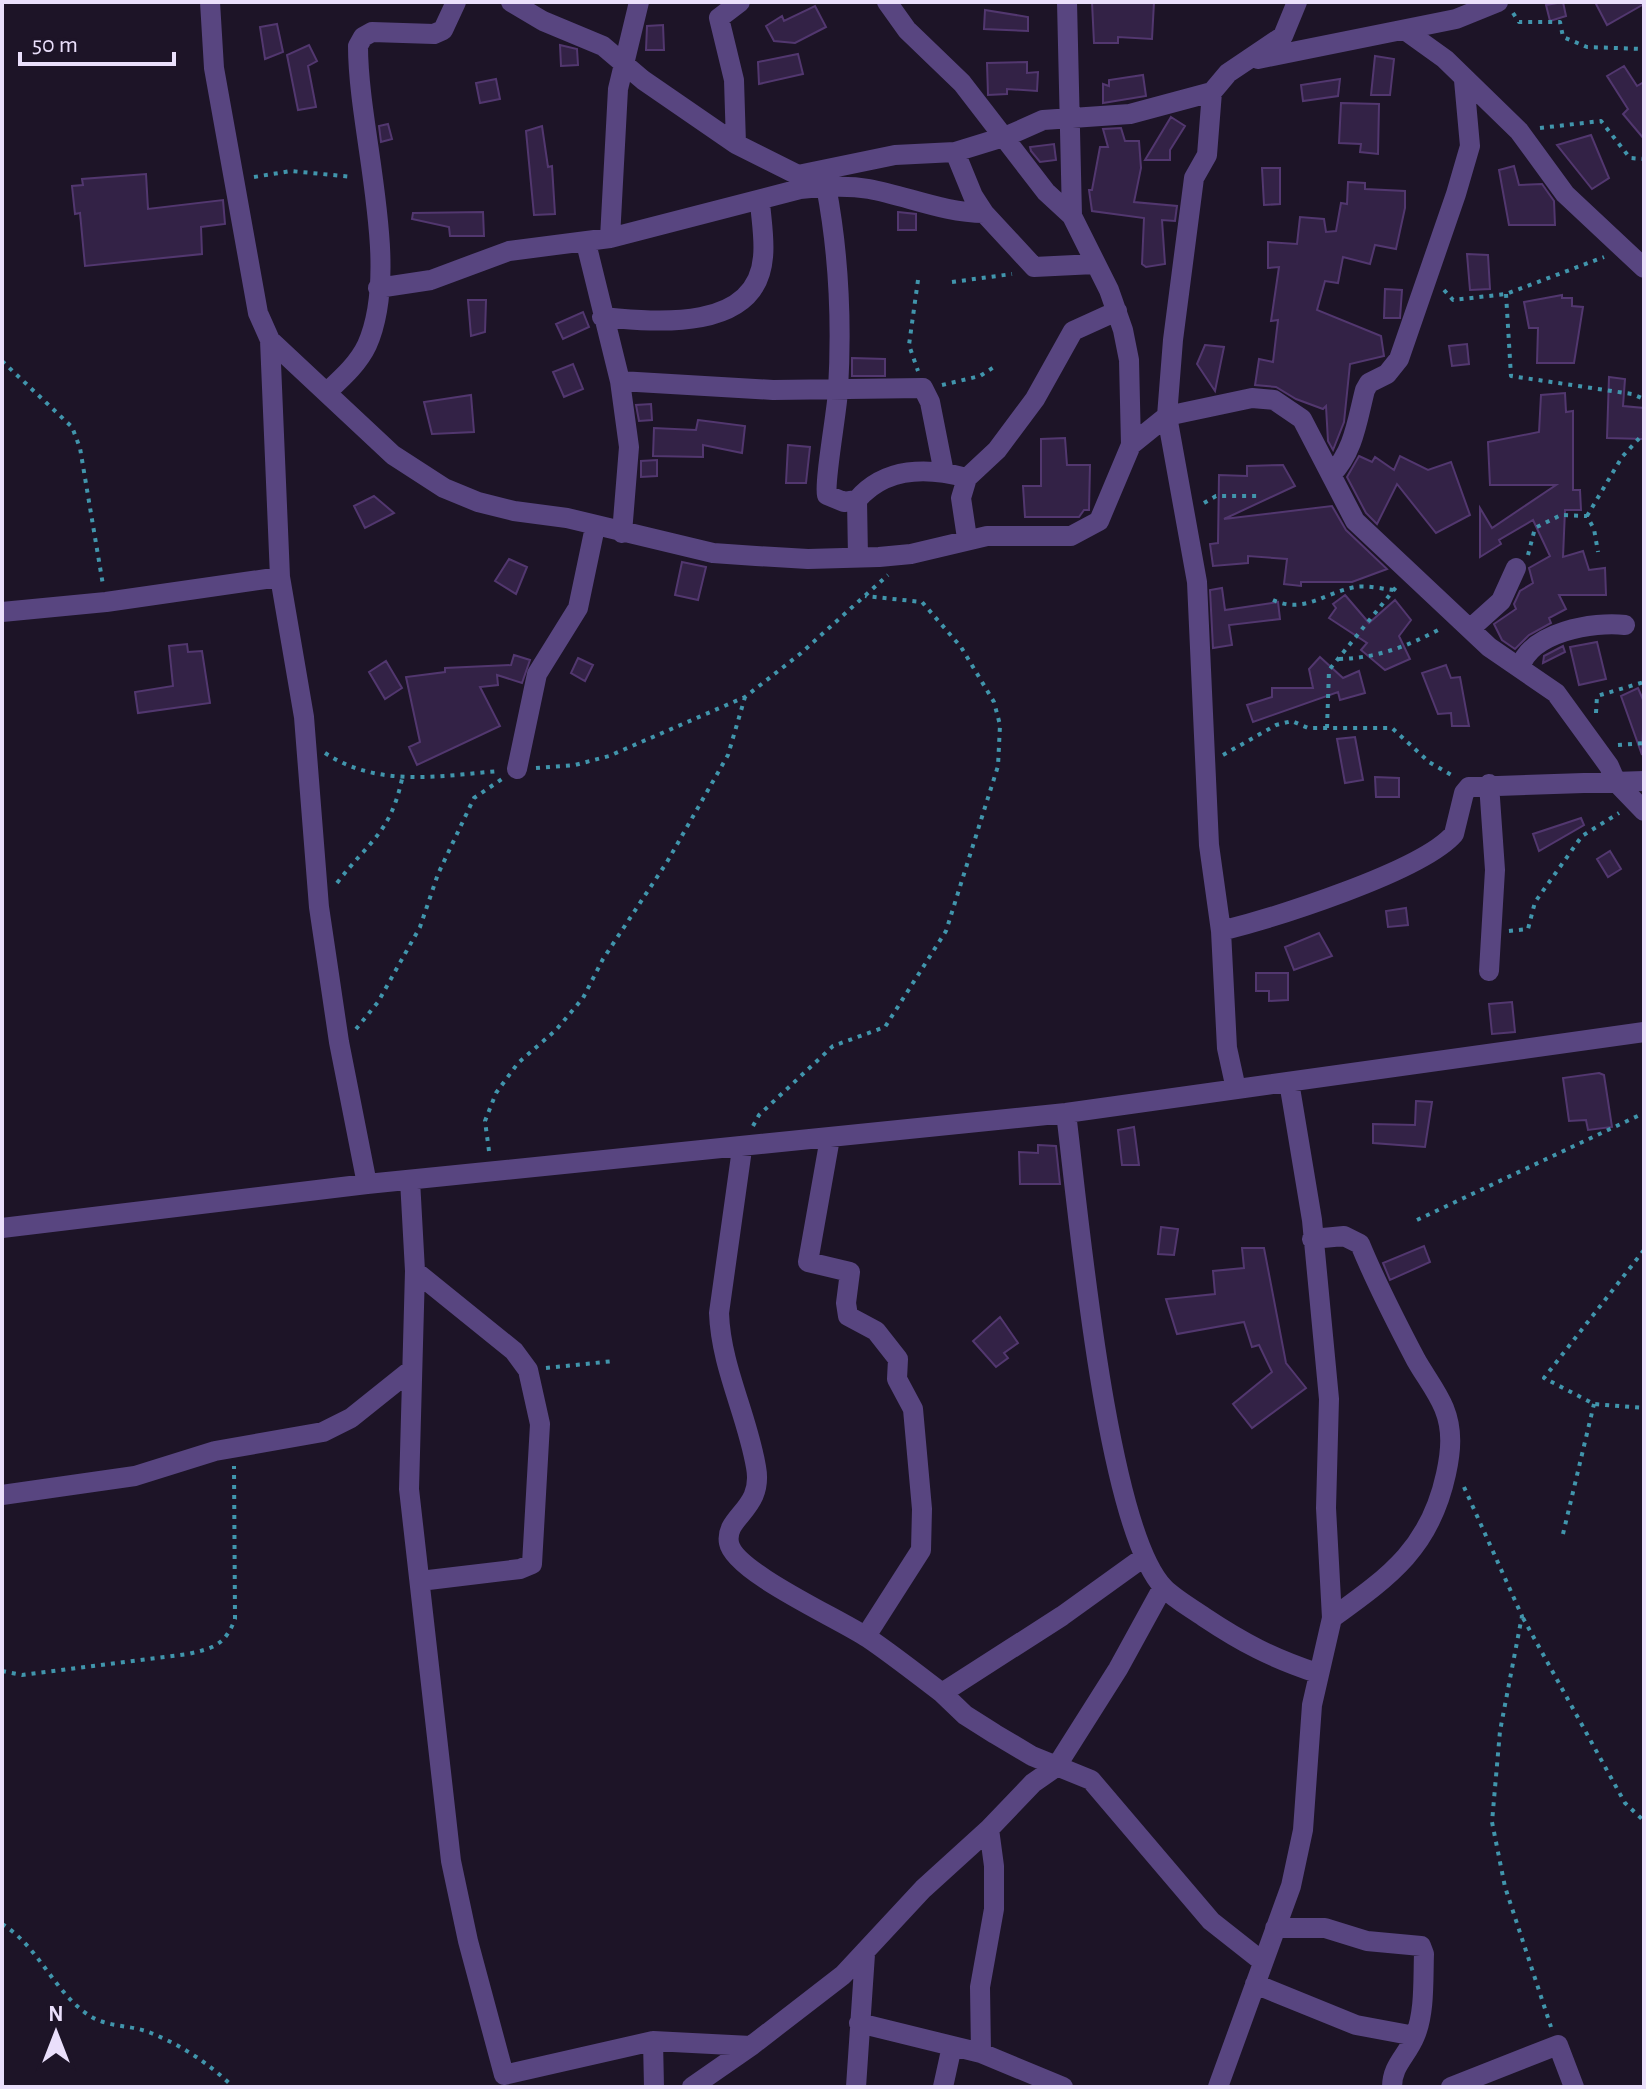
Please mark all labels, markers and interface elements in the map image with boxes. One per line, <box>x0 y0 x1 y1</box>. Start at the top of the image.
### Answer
scale bar <box>20 16 174 66</box>
text: 50 m <box>32 33 78 57</box>
north arrow <box>16 1993 96 2073</box>
text: N <box>48 2003 64 2025</box>

